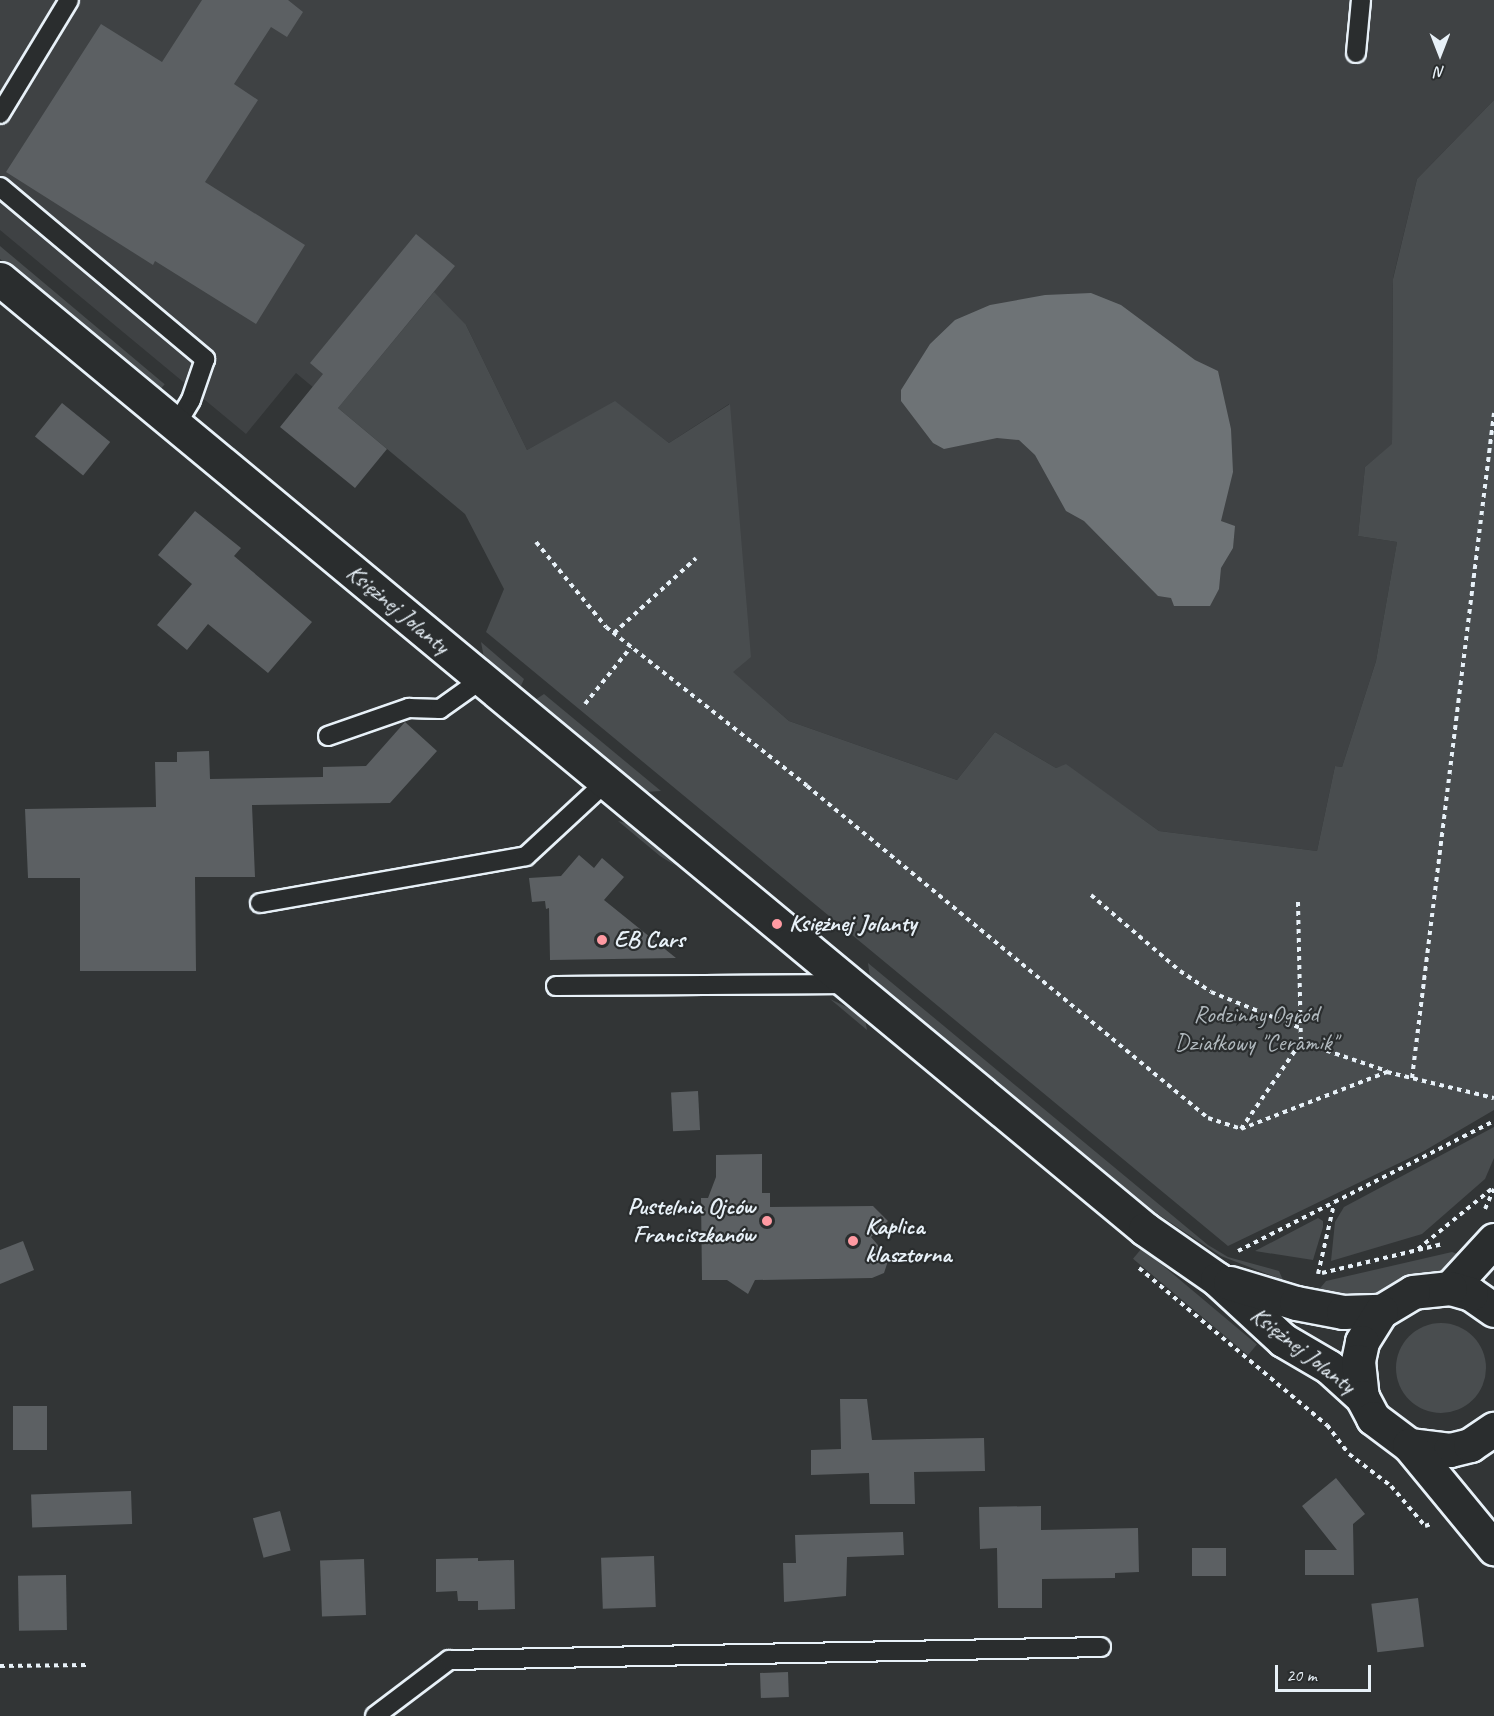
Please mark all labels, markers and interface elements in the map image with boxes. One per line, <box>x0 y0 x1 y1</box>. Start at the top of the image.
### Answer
north arrow <box>1410 24 1470 84</box>
text: N <box>1435 62 1445 82</box>
street label: Księżnej Jolanty <box>341 558 455 660</box>
place label: Księżnej Jolanty <box>789 910 916 938</box>
marker: Księżnej Jolanty <box>770 917 784 931</box>
place label: EB Cars <box>614 926 684 954</box>
marker: EB Cars <box>595 933 609 947</box>
park label: Rodzinny Ogród Działkowy "Ceramik" <box>1175 1001 1337 1057</box>
place label: Pustelnia Ojców Franciszkanów <box>628 1193 755 1249</box>
place label: Kaplica klasztorna <box>865 1213 951 1269</box>
marker: Pustelnia Ojców Franciszkanów <box>760 1214 774 1228</box>
marker: Kaplica klasztorna <box>846 1234 860 1248</box>
street label: Księżnej Jolanty <box>1245 1300 1361 1400</box>
scale bar <box>1278 1653 1374 1691</box>
text: 20 m <box>1286 1664 1317 1686</box>

